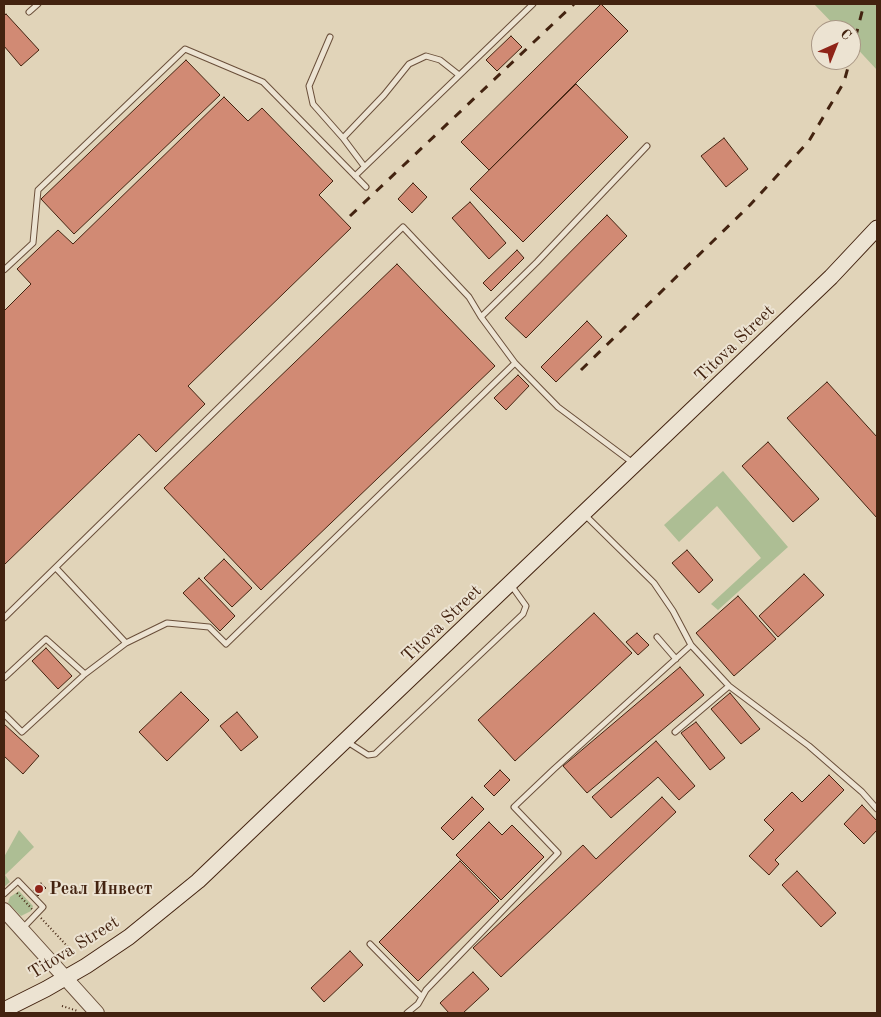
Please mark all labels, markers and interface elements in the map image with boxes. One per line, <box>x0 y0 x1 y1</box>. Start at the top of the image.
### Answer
north arrow <box>811 20 861 70</box>
text: С <box>838 27 854 43</box>
street label: Titova Street <box>691 301 779 387</box>
street label: Titova Street <box>398 581 486 667</box>
place label: Реал Инвест <box>49 878 153 900</box>
marker: Реал Инвест <box>33 883 45 895</box>
street label: Titova Street <box>25 912 123 984</box>

